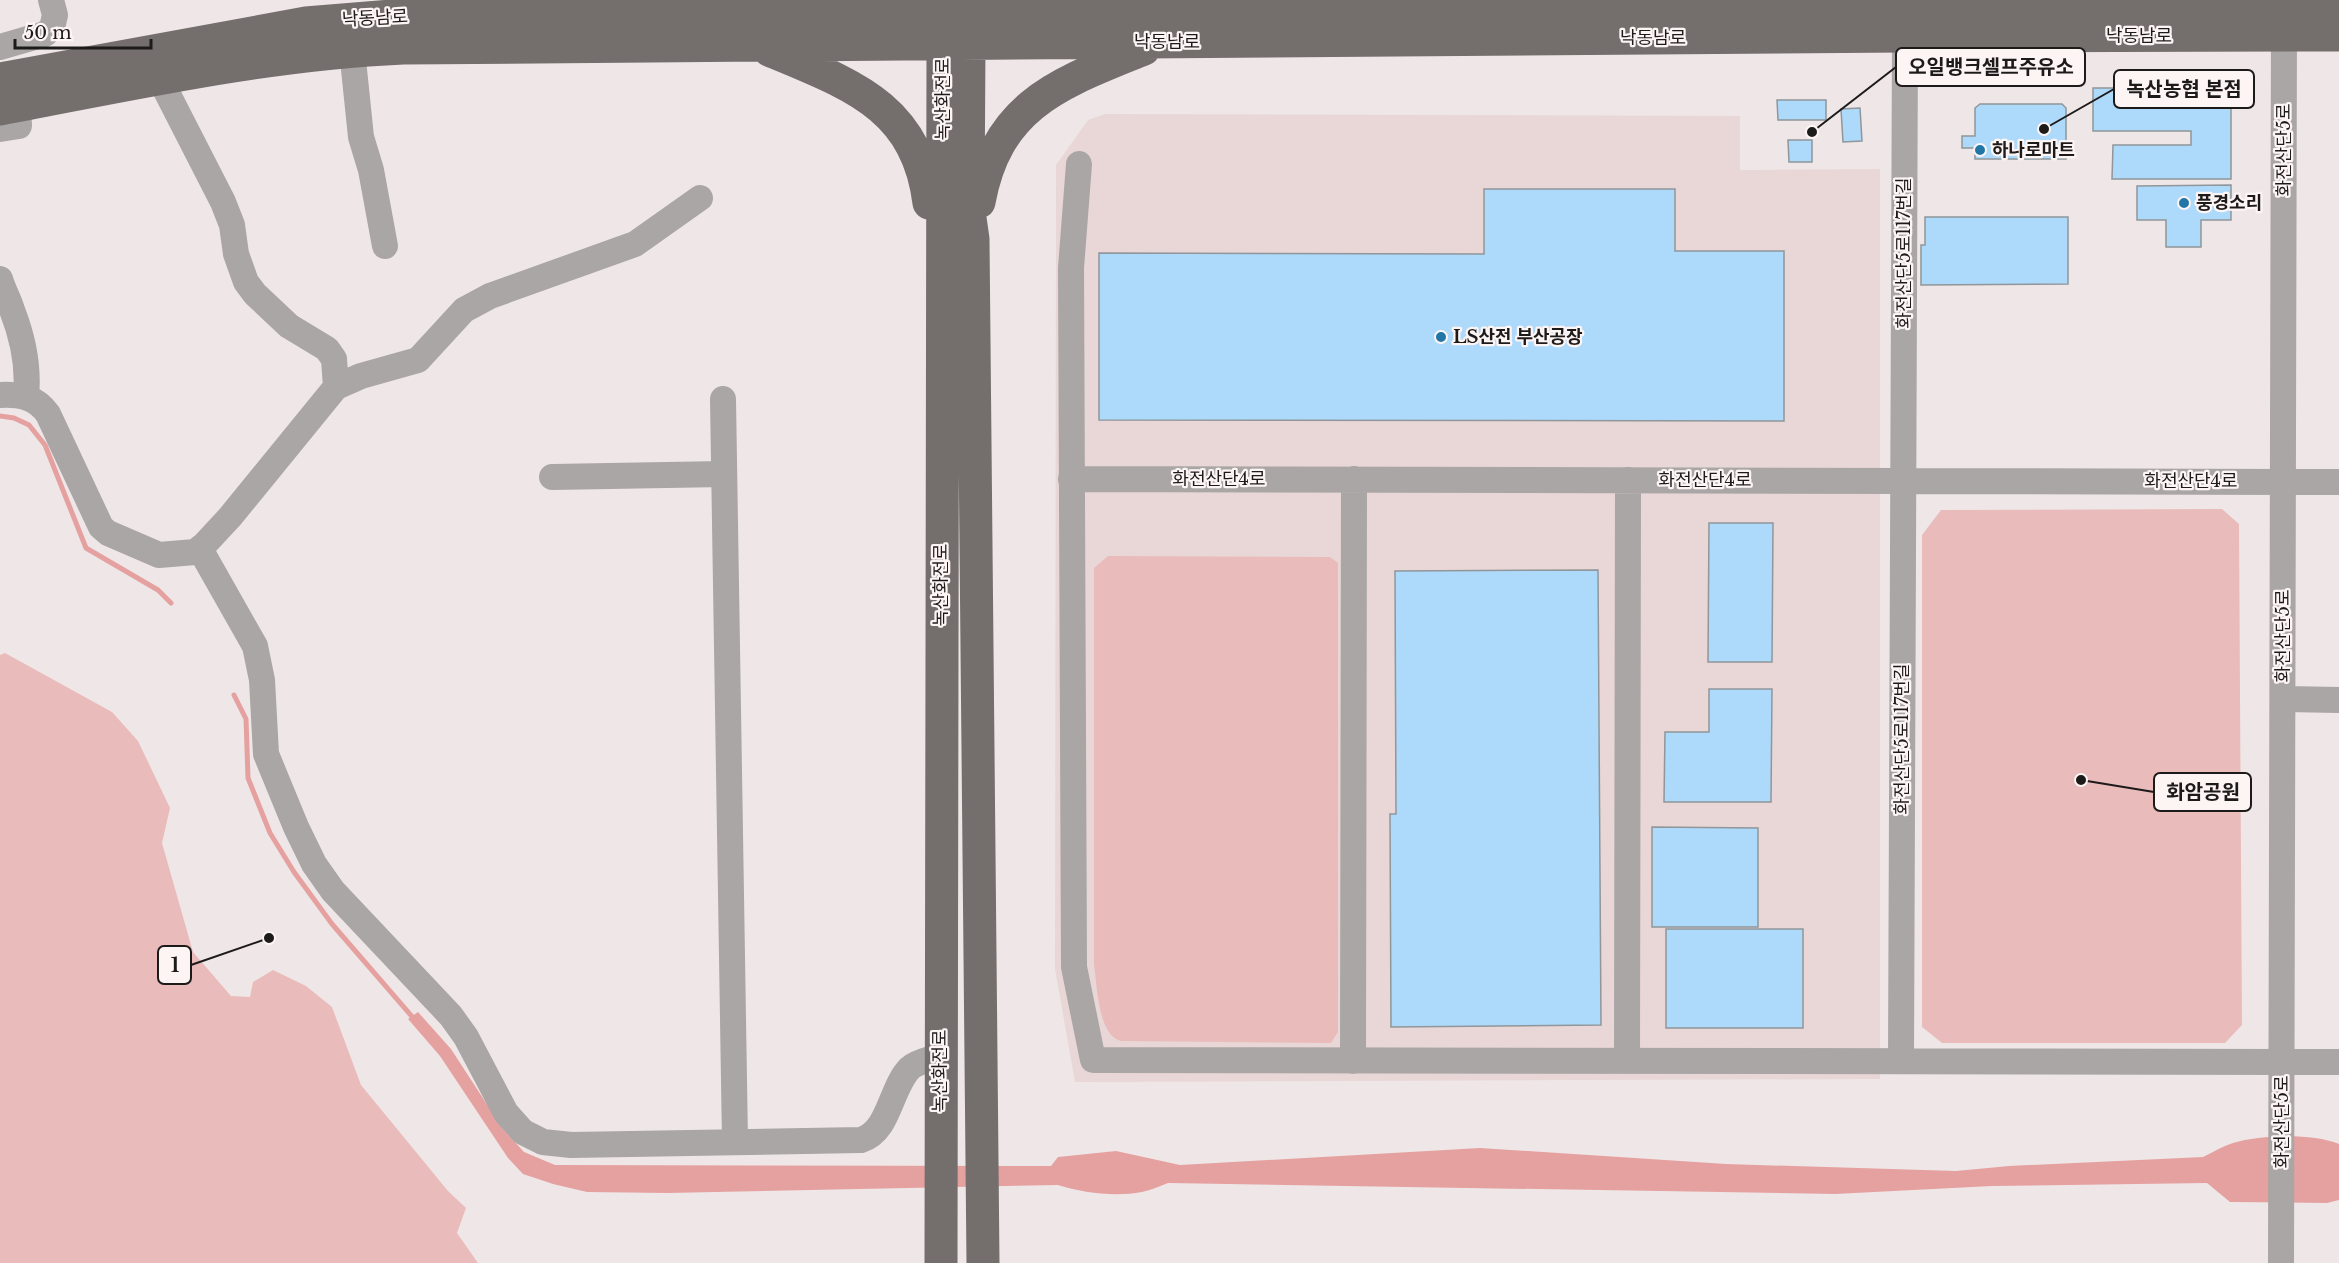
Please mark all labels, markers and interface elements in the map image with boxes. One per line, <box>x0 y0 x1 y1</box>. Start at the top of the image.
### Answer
street label: 낙동남로 <box>341 5 409 31</box>
scale bar <box>15 12 152 50</box>
text: 50 m <box>24 22 72 44</box>
street label: 낙동남로 <box>2106 25 2172 47</box>
street label: 낙동남로 <box>1620 27 1686 49</box>
street label: 낙동남로 <box>1134 31 1200 53</box>
callout: 오일뱅크셀프주유소 <box>1896 48 2085 86</box>
text: 오일뱅크셀프주유소 <box>1908 55 2074 79</box>
street label: 녹산화전로 <box>932 58 954 140</box>
callout: 녹산농협 본점 <box>2114 70 2254 108</box>
text: 녹산농협 본점 <box>2126 77 2242 101</box>
street label: 화전산단5로 <box>2273 103 2295 197</box>
place label: 하나로마트 <box>1992 139 2075 161</box>
marker: 하나로마트 <box>1973 143 1987 157</box>
street label: 화전산단5로117번길 <box>1893 177 1915 329</box>
place label: 풍경소리 <box>2196 192 2262 214</box>
marker: 풍경소리 <box>2177 196 2191 210</box>
place label: LS산전 부산공장 <box>1453 326 1583 348</box>
marker: LS산전 부산공장 <box>1434 330 1448 344</box>
street label: 화전산단4로 <box>1172 468 1266 490</box>
street label: 화전산단4로 <box>1658 469 1752 491</box>
street label: 화전산단4로 <box>2144 470 2238 492</box>
street label: 녹산화전로 <box>930 544 952 626</box>
street label: 화전산단5로 <box>2272 589 2294 683</box>
street label: 화전산단5로117번길 <box>1891 663 1913 815</box>
callout: 화암공원 <box>2154 773 2251 811</box>
text: 화암공원 <box>2166 780 2240 804</box>
callout: 1 <box>158 946 191 984</box>
text: 1 <box>171 953 180 977</box>
street label: 녹산화전로 <box>929 1030 951 1112</box>
street label: 화전산단5로 <box>2271 1075 2293 1169</box>

